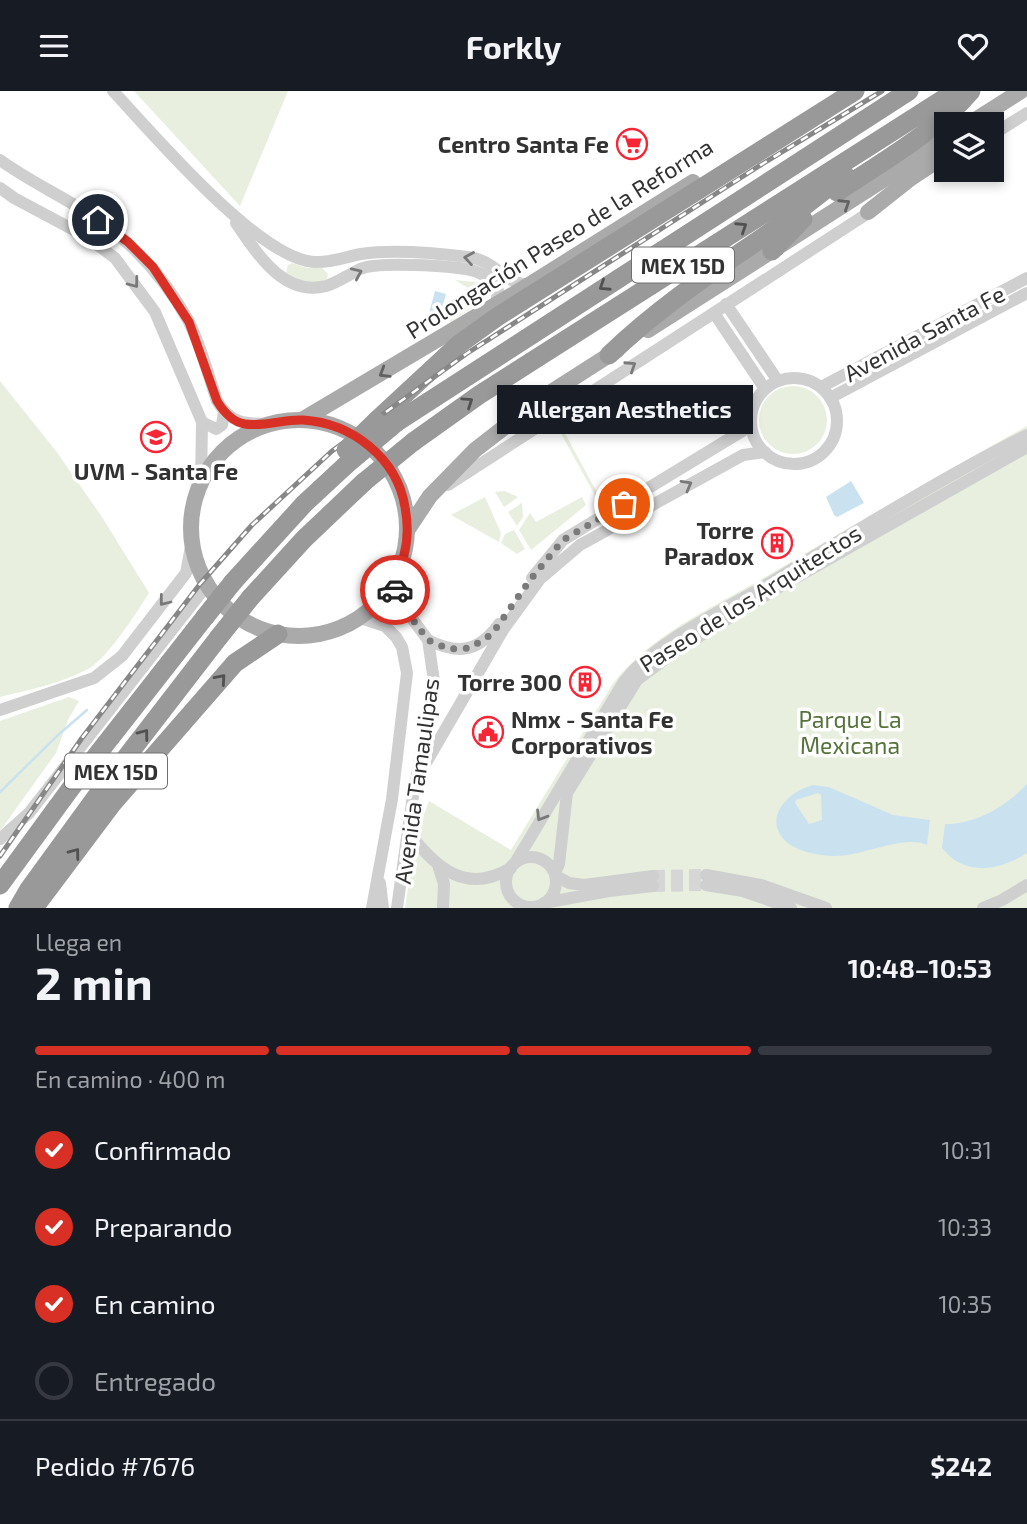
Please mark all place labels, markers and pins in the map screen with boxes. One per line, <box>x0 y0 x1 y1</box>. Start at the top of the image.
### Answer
supermarket icon: Centro Santa Fe <box>615 127 649 161</box>
place label: Centro Santa Fe <box>438 130 609 158</box>
pin <box>68 190 128 250</box>
callout: Allergan Aesthetics <box>496 385 752 434</box>
school or university icon: UVM - Santa Fe <box>139 420 173 454</box>
place label: UVM - Santa Fe <box>74 457 238 485</box>
pin <box>594 474 654 534</box>
place label: Torre Paradox <box>664 516 754 570</box>
building icon: Torre Paradox <box>760 526 794 560</box>
building icon: Torre 300 <box>568 665 602 699</box>
place label: Torre 300 <box>457 668 562 696</box>
place label: Nmx - Santa Fe Corporativos <box>511 705 674 759</box>
public building icon: Nmx - Santa Fe Corporativos <box>471 715 505 749</box>

